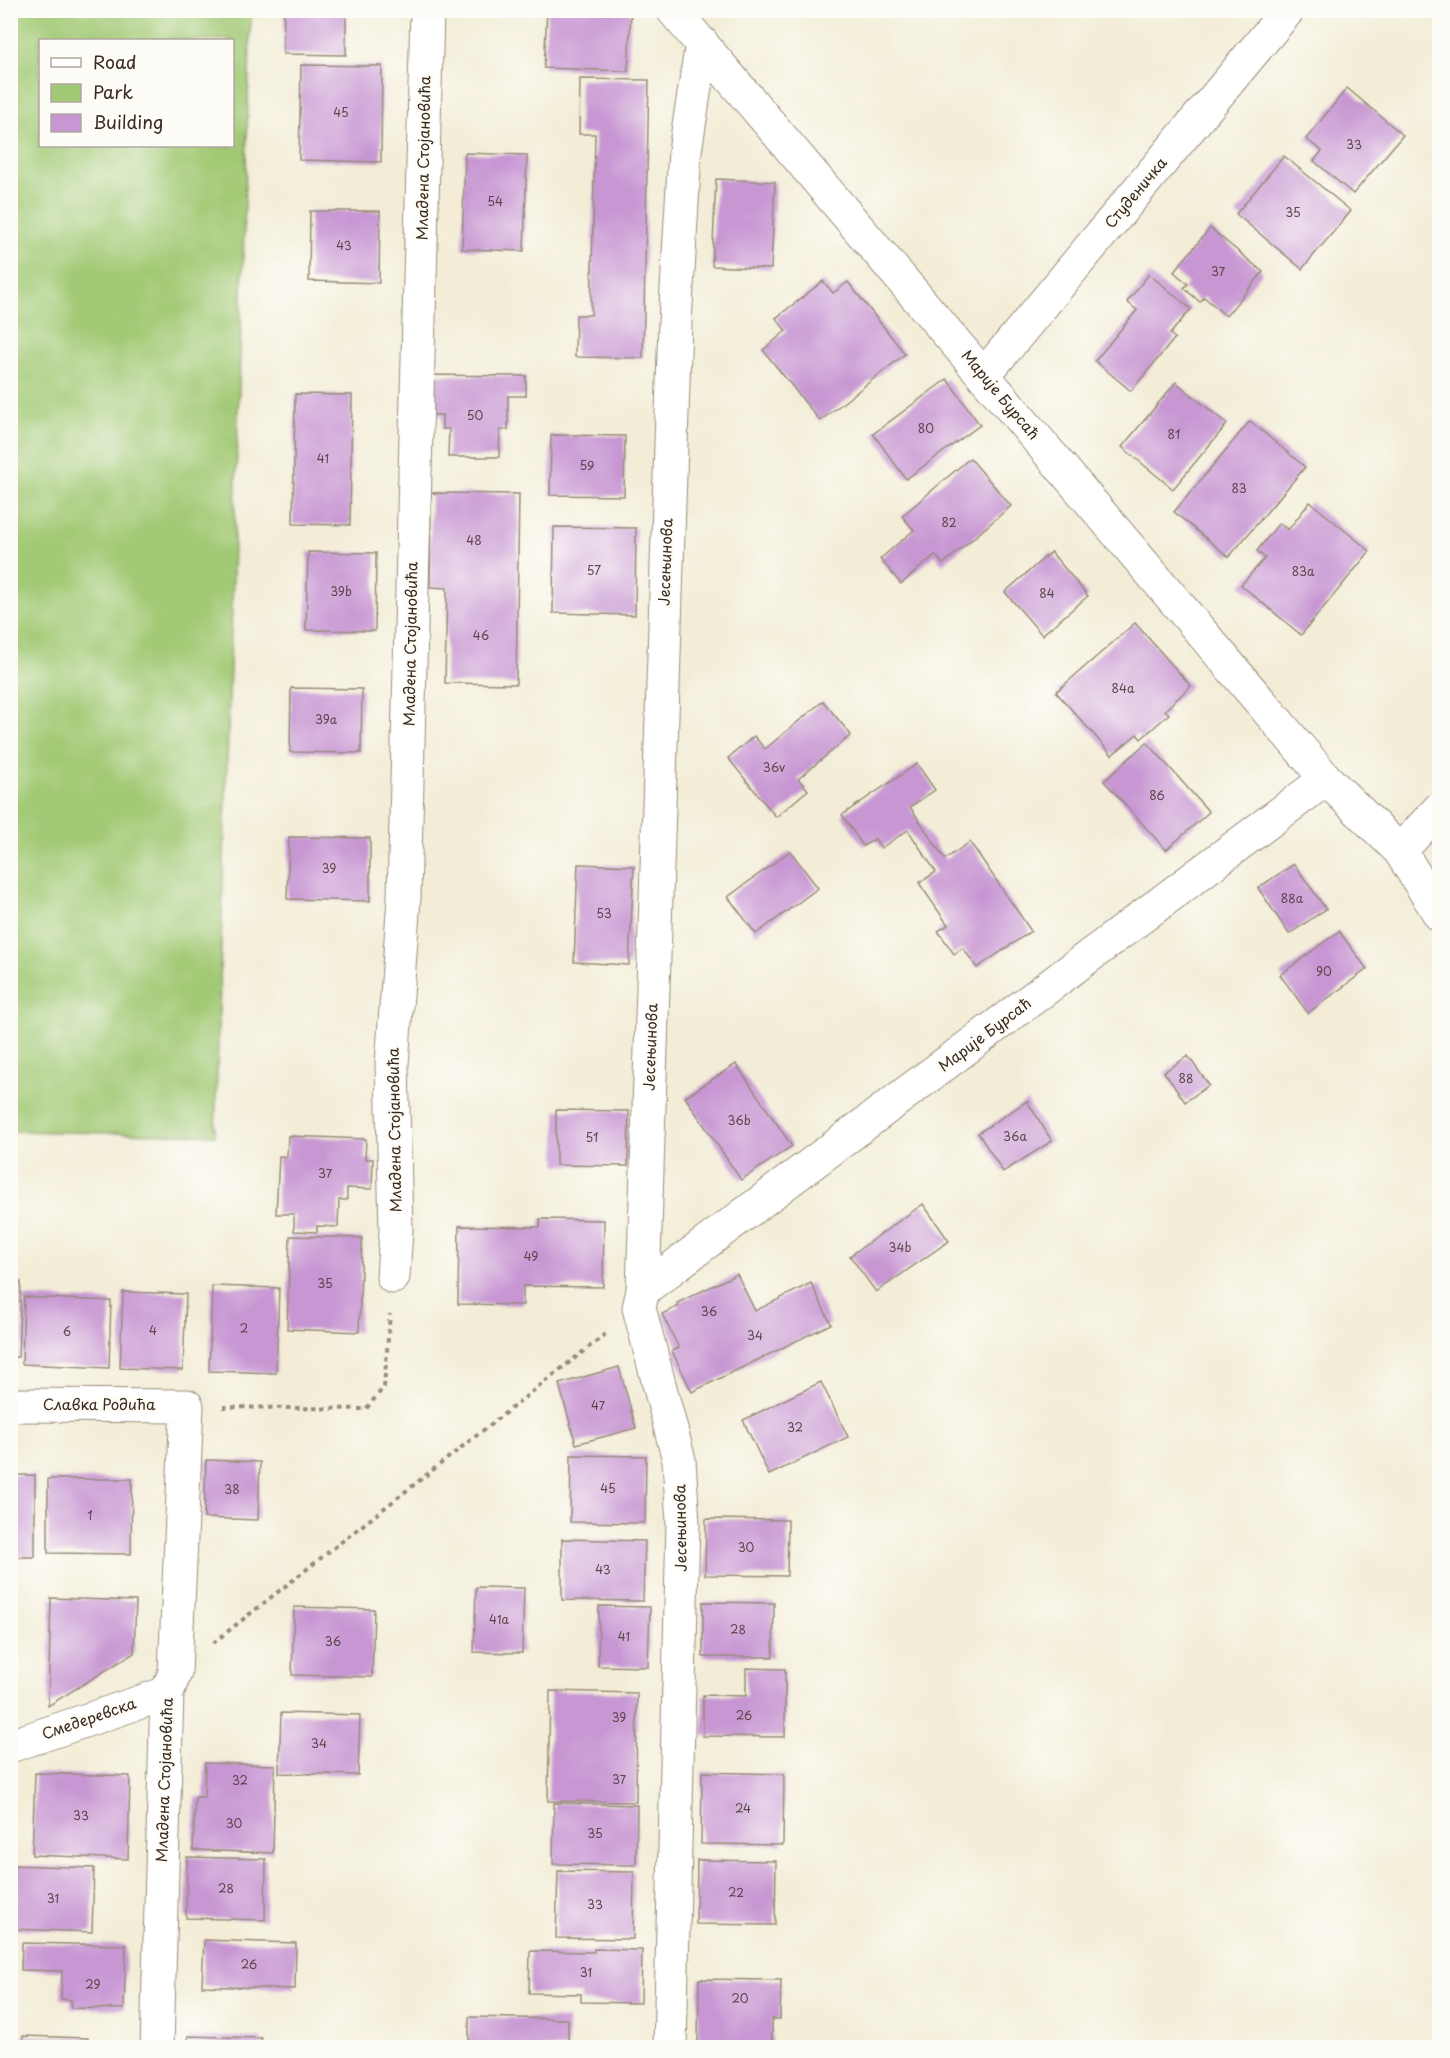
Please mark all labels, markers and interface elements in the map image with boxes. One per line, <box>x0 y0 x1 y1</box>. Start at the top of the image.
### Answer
legend <box>39 39 234 147</box>
text: Road <box>93 48 137 75</box>
street label: Младена Стојановића <box>410 75 435 240</box>
text: Park <box>93 78 133 105</box>
house number: 45 <box>333 103 349 121</box>
text: Building <box>93 108 163 135</box>
house number: 33 <box>1346 135 1362 153</box>
street label: Студеничка <box>1098 151 1172 233</box>
house number: 54 <box>487 192 503 210</box>
house number: 35 <box>1285 203 1301 221</box>
house number: 43 <box>336 236 352 254</box>
house number: 37 <box>1211 262 1226 280</box>
street label: Марије Бурсаћ <box>957 344 1046 444</box>
house number: 50 <box>467 406 483 424</box>
house number: 80 <box>918 419 934 437</box>
house number: 81 <box>1168 425 1180 443</box>
house number: 41 <box>317 449 329 467</box>
house number: 59 <box>580 456 594 474</box>
house number: 83 <box>1231 479 1247 497</box>
house number: 82 <box>942 513 957 531</box>
street label: Јесењинова <box>651 517 678 606</box>
house number: 48 <box>466 531 482 549</box>
street label: Младена Стојановића <box>397 561 422 726</box>
house number: 57 <box>587 561 601 579</box>
house number: 83a <box>1292 562 1315 580</box>
house number: 39b <box>330 582 352 600</box>
house number: 84 <box>1039 584 1055 602</box>
house number: 46 <box>473 626 489 644</box>
house number: 84a <box>1112 679 1135 697</box>
house number: 39a <box>315 710 338 728</box>
house number: 36v <box>763 758 785 776</box>
house number: 86 <box>1149 786 1165 804</box>
house number: 39 <box>322 859 336 877</box>
house number: 88a <box>1281 889 1304 907</box>
house number: 53 <box>596 904 612 922</box>
house number: 90 <box>1316 962 1332 980</box>
street label: Марије Бурсаћ <box>933 991 1035 1076</box>
street label: Јесењинова <box>636 1002 663 1091</box>
street label: Младена Стојановића <box>381 1047 406 1213</box>
house number: 88 <box>1179 1069 1193 1087</box>
house number: 36b <box>727 1111 751 1129</box>
house number: 36a <box>1003 1127 1027 1145</box>
house number: 51 <box>586 1128 598 1146</box>
house number: 37 <box>318 1164 333 1182</box>
house number: 34b <box>889 1238 911 1256</box>
house number: 49 <box>524 1247 538 1265</box>
house number: 35 <box>317 1274 333 1292</box>
house number: 36 <box>701 1302 717 1320</box>
house number: 2 <box>240 1319 248 1337</box>
house number: 4 <box>149 1321 157 1339</box>
house number: 6 <box>63 1322 71 1340</box>
house number: 34 <box>747 1326 763 1344</box>
street label: Славка Родића <box>43 1392 156 1415</box>
house number: 47 <box>591 1396 606 1414</box>
house number: 32 <box>787 1418 803 1436</box>
house number: 45 <box>600 1479 616 1497</box>
house number: 38 <box>224 1480 240 1498</box>
street label: Јесењинова <box>667 1483 692 1572</box>
house number: 1 <box>87 1506 93 1524</box>
house number: 30 <box>738 1538 755 1556</box>
house number: 43 <box>595 1560 611 1578</box>
house number: 41a <box>489 1610 510 1628</box>
house number: 28 <box>730 1620 746 1638</box>
house number: 41 <box>618 1627 630 1645</box>
house number: 36 <box>325 1632 341 1650</box>
street label: Смедеревска <box>38 1690 139 1744</box>
street label: Младена Стојановића <box>149 1697 178 1863</box>
house number: 26 <box>736 1706 752 1724</box>
house number: 39 <box>612 1708 626 1726</box>
house number: 34 <box>311 1734 327 1752</box>
house number: 37 <box>612 1770 627 1788</box>
house number: 32 <box>232 1771 248 1789</box>
house number: 24 <box>735 1799 751 1817</box>
house number: 33 <box>73 1806 89 1824</box>
house number: 30 <box>226 1814 243 1832</box>
house number: 35 <box>587 1824 603 1842</box>
house number: 28 <box>218 1879 234 1897</box>
house number: 22 <box>728 1883 744 1901</box>
house number: 31 <box>47 1889 59 1907</box>
house number: 33 <box>587 1895 603 1913</box>
house number: 26 <box>241 1955 257 1973</box>
house number: 31 <box>580 1963 592 1981</box>
house number: 29 <box>85 1975 101 1993</box>
house number: 20 <box>731 1989 749 2007</box>

